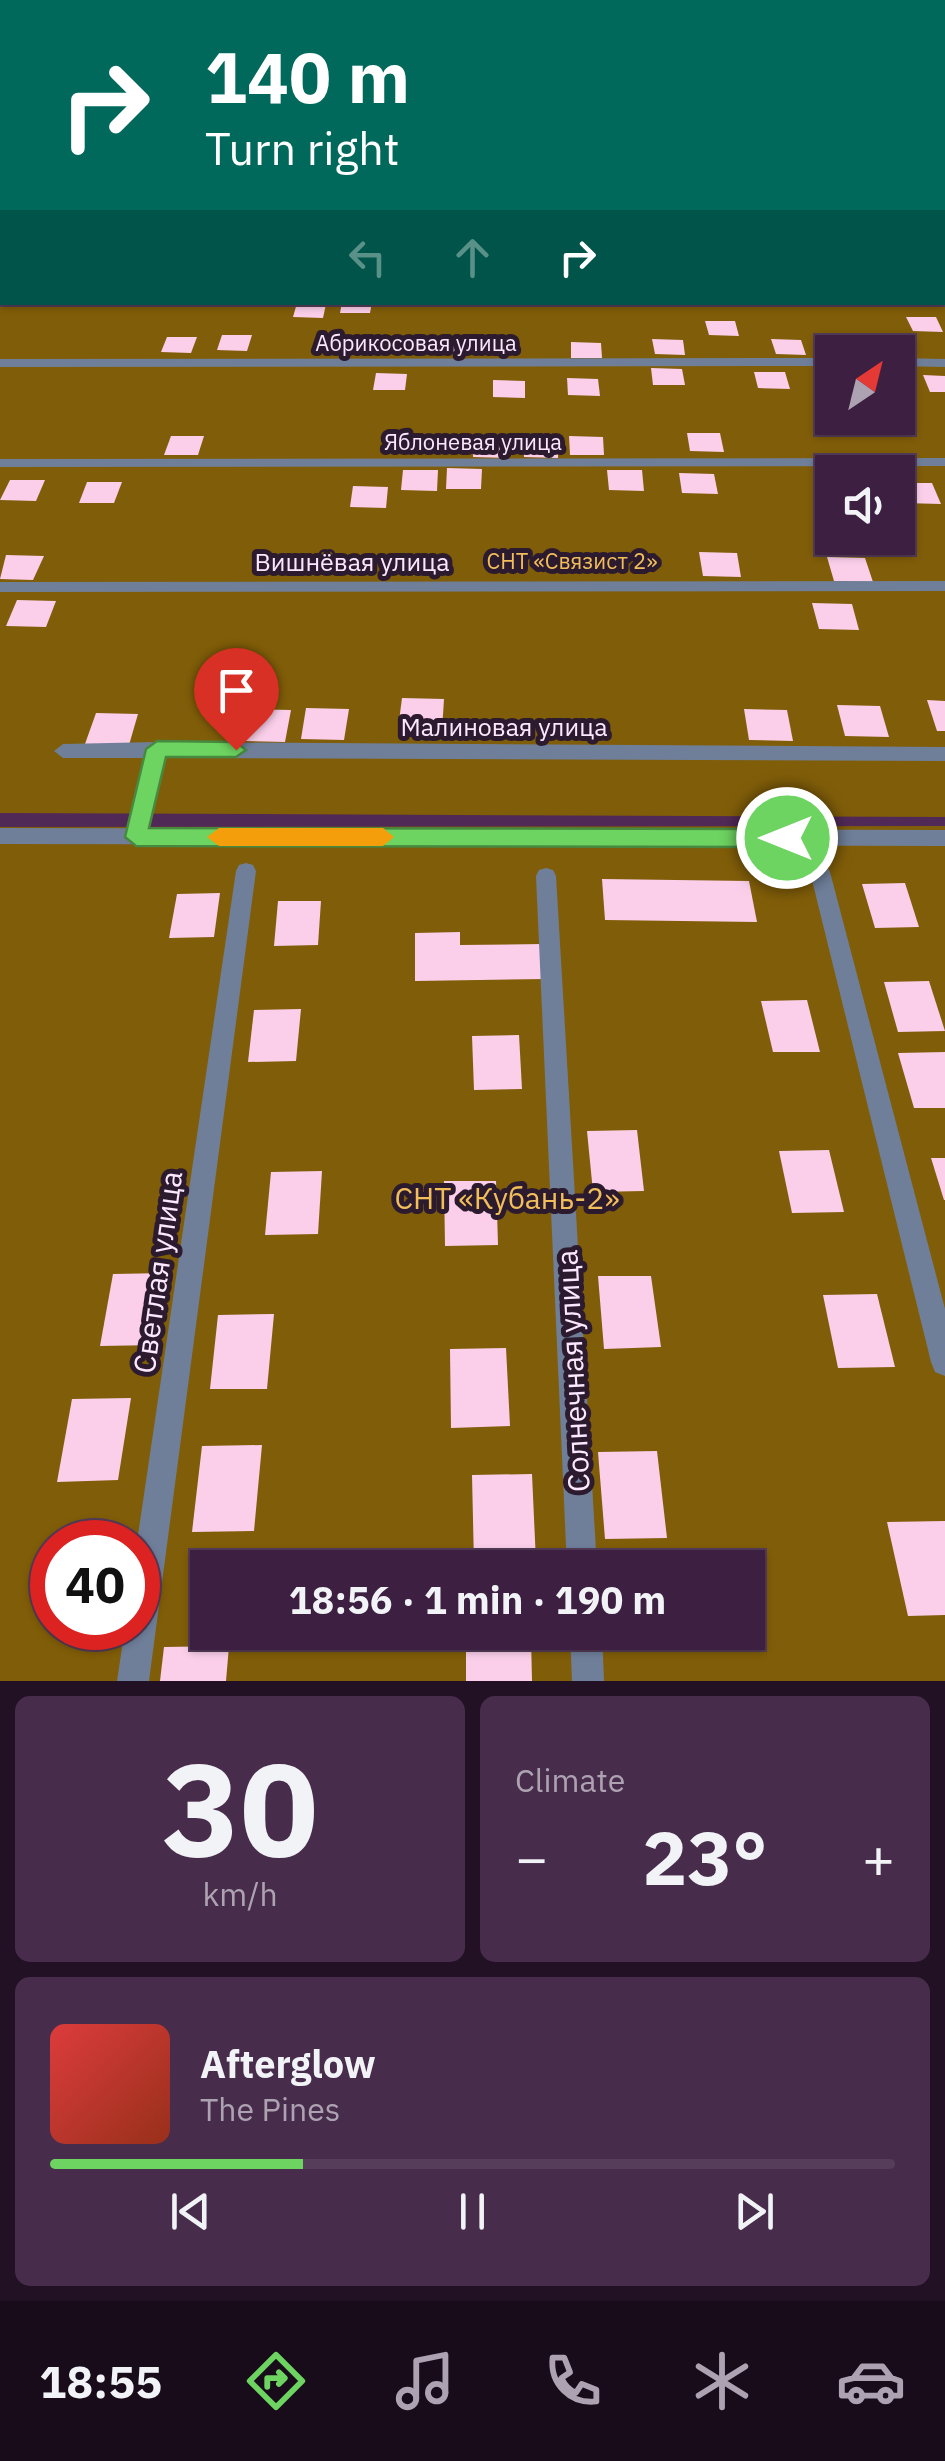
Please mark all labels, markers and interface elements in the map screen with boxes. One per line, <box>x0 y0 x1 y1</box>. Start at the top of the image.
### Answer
text: 140 m <box>205 31 410 122</box>
icon: right <box>40 40 170 170</box>
text: Turn right <box>205 119 400 177</box>
icon: left <box>340 230 395 285</box>
icon: ahead <box>445 230 500 285</box>
icon: right <box>550 230 605 285</box>
street label: Абрикосовая улица <box>315 328 517 357</box>
north arrow <box>815 335 915 435</box>
map controls <box>815 335 915 555</box>
street label: Яблоневая улица <box>384 427 562 456</box>
button: sound <box>815 455 915 555</box>
street label: Вишнёвая улица <box>254 545 450 578</box>
park label: СНТ «Связист 2» <box>486 546 658 575</box>
pin <box>194 648 279 751</box>
icon: arrive <box>209 663 264 718</box>
street label: Малиновая улица <box>400 710 608 743</box>
position arrow <box>735 786 839 890</box>
street label: Светлая улица <box>123 1168 191 1376</box>
park label: СНТ «Кубань-2» <box>394 1178 620 1217</box>
street label: Солнечная улица <box>546 1249 598 1493</box>
speed limit sign: 40 <box>30 1520 160 1650</box>
text: 18:56 · 1 min · 190 m <box>289 1575 666 1624</box>
text: 30 <box>162 1723 318 1892</box>
text: Climate <box>515 1759 625 1801</box>
text: 23° <box>642 1808 768 1906</box>
text: − <box>515 1822 548 1893</box>
text: + <box>862 1822 895 1893</box>
text: km/h <box>202 1873 278 1915</box>
text: Afterglow <box>200 2039 376 2088</box>
text: The Pines <box>200 2088 340 2130</box>
icon: previous <box>163 2184 218 2239</box>
icon: pause <box>445 2184 500 2239</box>
icon: next <box>727 2184 782 2239</box>
icon: directions <box>241 2346 311 2416</box>
icon: music <box>390 2346 460 2416</box>
icon: phone <box>538 2346 608 2416</box>
icon: climate <box>687 2346 757 2416</box>
icon: car <box>836 2346 906 2416</box>
text: 18:55 <box>39 2352 162 2410</box>

